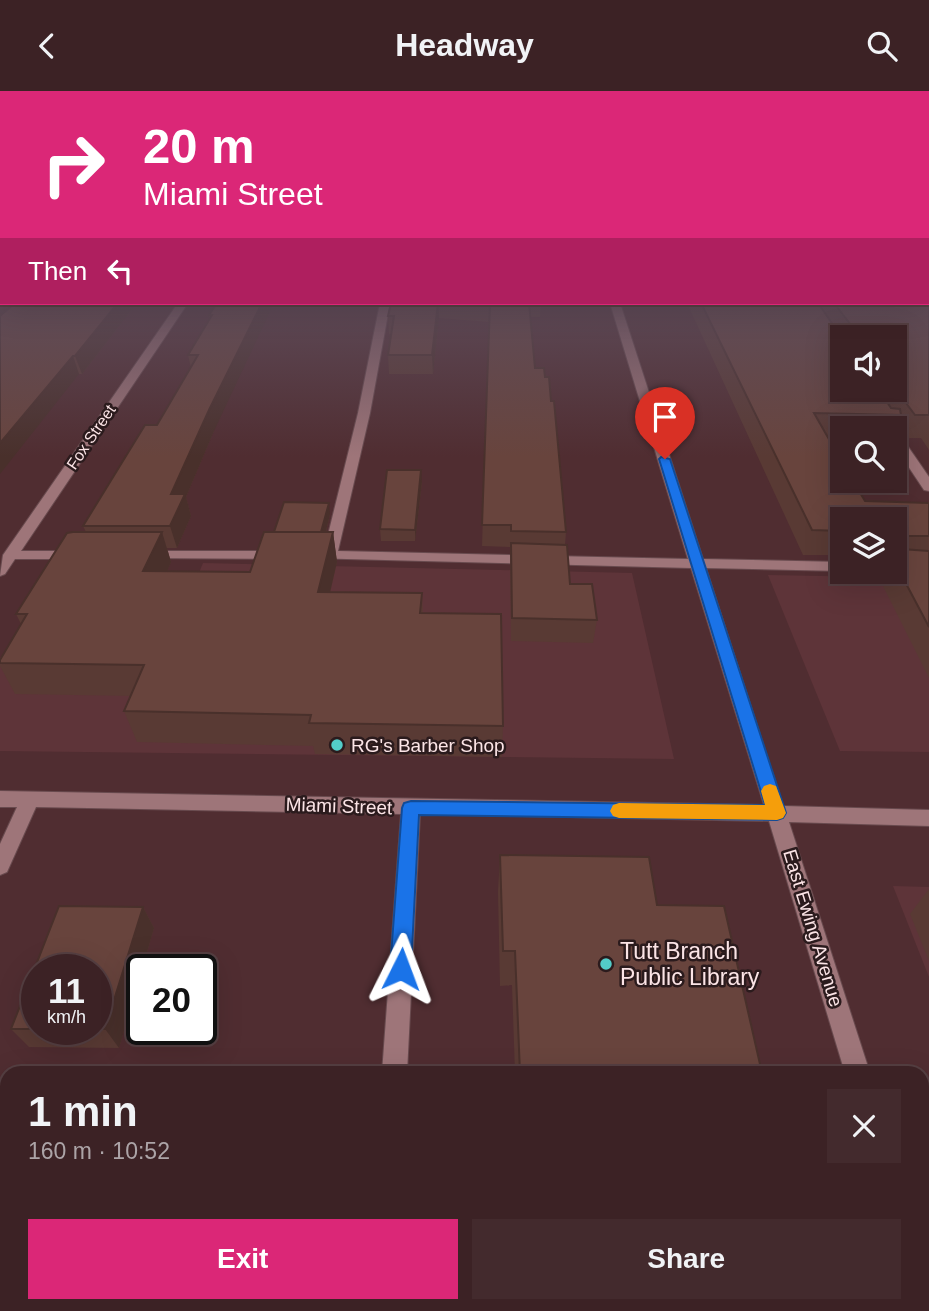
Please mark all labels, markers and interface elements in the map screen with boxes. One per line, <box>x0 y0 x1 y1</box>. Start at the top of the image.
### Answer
icon: back <box>28 27 66 65</box>
text: Headway <box>395 27 534 63</box>
icon: search <box>863 27 901 65</box>
icon: right <box>28 119 119 210</box>
text: 20 m <box>143 119 255 173</box>
text: Miami Street <box>143 176 323 212</box>
icon: left <box>101 252 139 290</box>
text: Then <box>28 256 87 286</box>
map controls <box>830 325 907 584</box>
button: sound <box>830 325 907 402</box>
pin <box>635 387 695 459</box>
icon: arrive <box>646 398 684 436</box>
street label: Fox Street <box>63 401 119 472</box>
button: search <box>830 416 907 493</box>
button: layers <box>830 507 907 584</box>
place label: RG's Barber Shop <box>351 735 505 756</box>
marker: RG's Barber Shop <box>329 737 345 753</box>
street label: Miami Street <box>285 794 393 818</box>
street label: East Ewing Avenue <box>779 847 847 1009</box>
position arrow <box>364 932 438 1006</box>
place label: Tutt Branch Public Library <box>620 938 760 990</box>
speed limit sign: 20 <box>126 954 217 1045</box>
marker: Tutt Branch Public Library <box>598 956 614 972</box>
text: 11 <box>48 971 85 1010</box>
text: km/h <box>47 1007 86 1027</box>
text: 1 min <box>28 1088 138 1135</box>
button: close <box>827 1089 901 1163</box>
text: 160 m · 10:52 <box>28 1138 170 1164</box>
button: Exit <box>28 1219 458 1299</box>
button: Share <box>472 1219 901 1299</box>

